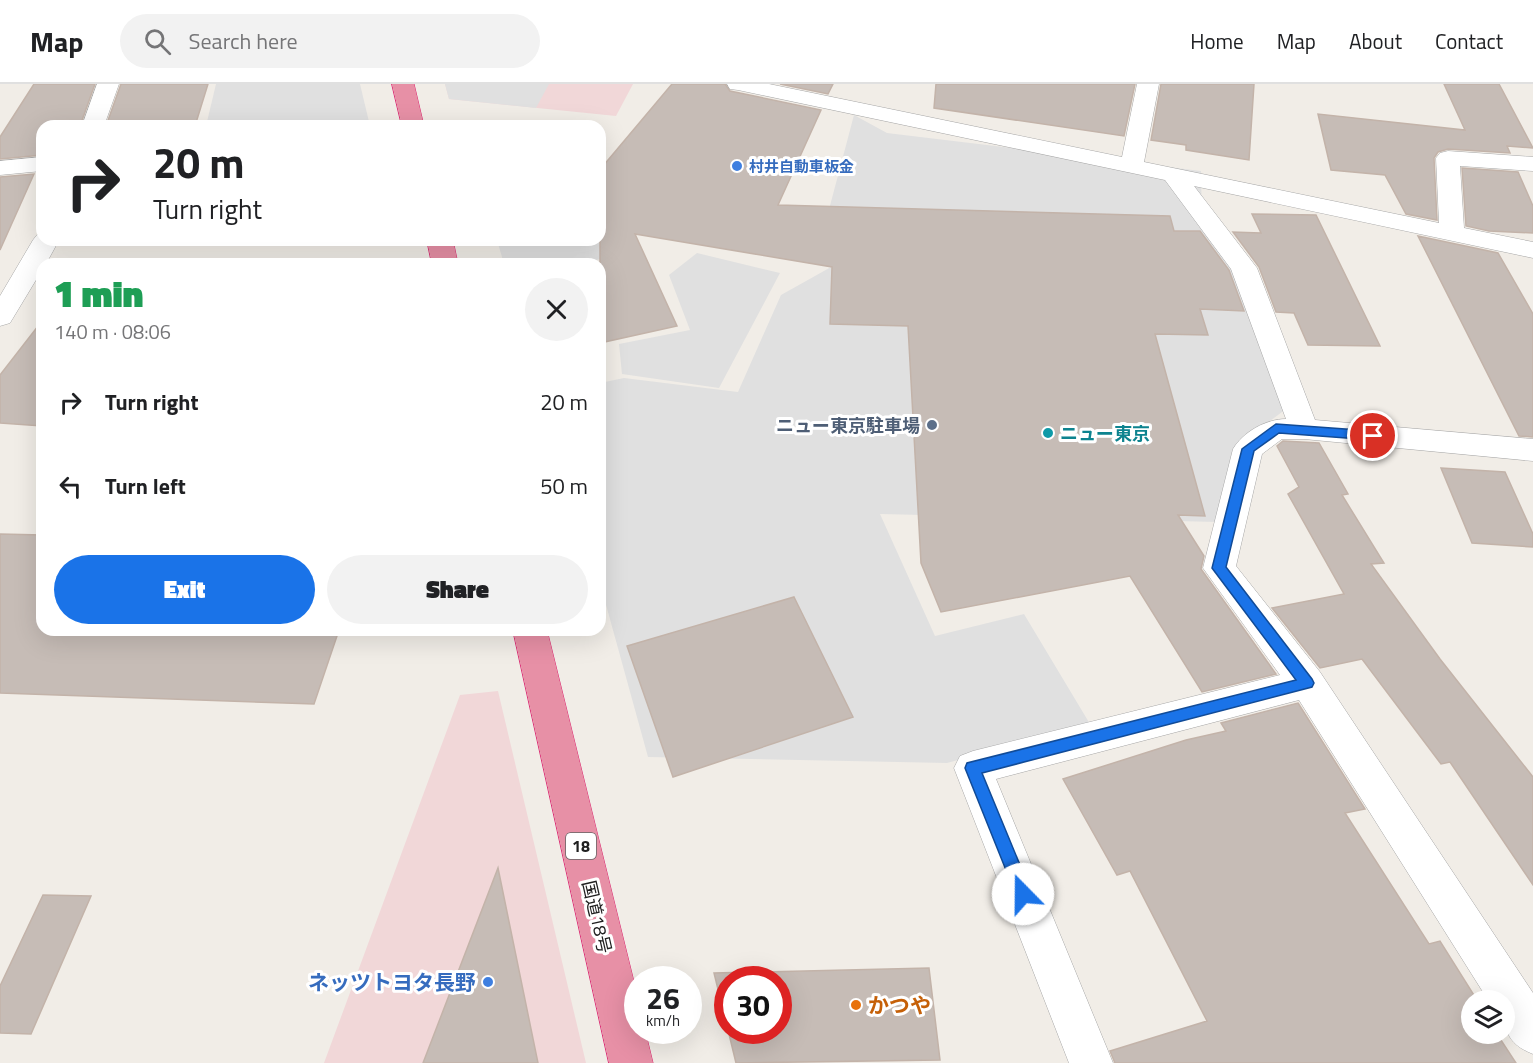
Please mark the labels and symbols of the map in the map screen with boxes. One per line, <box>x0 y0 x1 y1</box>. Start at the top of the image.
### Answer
place label: 村井自動車板金 <box>749 155 854 178</box>
marker: 村井自動車板金 <box>730 159 744 173</box>
pin <box>1347 410 1398 461</box>
place label: ニュー東京駐車場 <box>776 412 920 439</box>
marker: ニュー東京駐車場 <box>925 418 939 432</box>
place label: ニュー東京 <box>1060 420 1150 447</box>
marker: ニュー東京 <box>1041 426 1055 440</box>
road number: 18 <box>566 833 596 859</box>
position arrow <box>991 862 1055 926</box>
street label: 国道18号 <box>576 878 618 956</box>
place label: ネッツトヨタ長野 <box>308 966 476 998</box>
speed limit sign: 30 <box>714 966 792 1044</box>
marker: ネッツトヨタ長野 <box>481 975 495 989</box>
place label: かつや <box>868 989 931 1021</box>
marker: かつや <box>849 998 863 1012</box>

